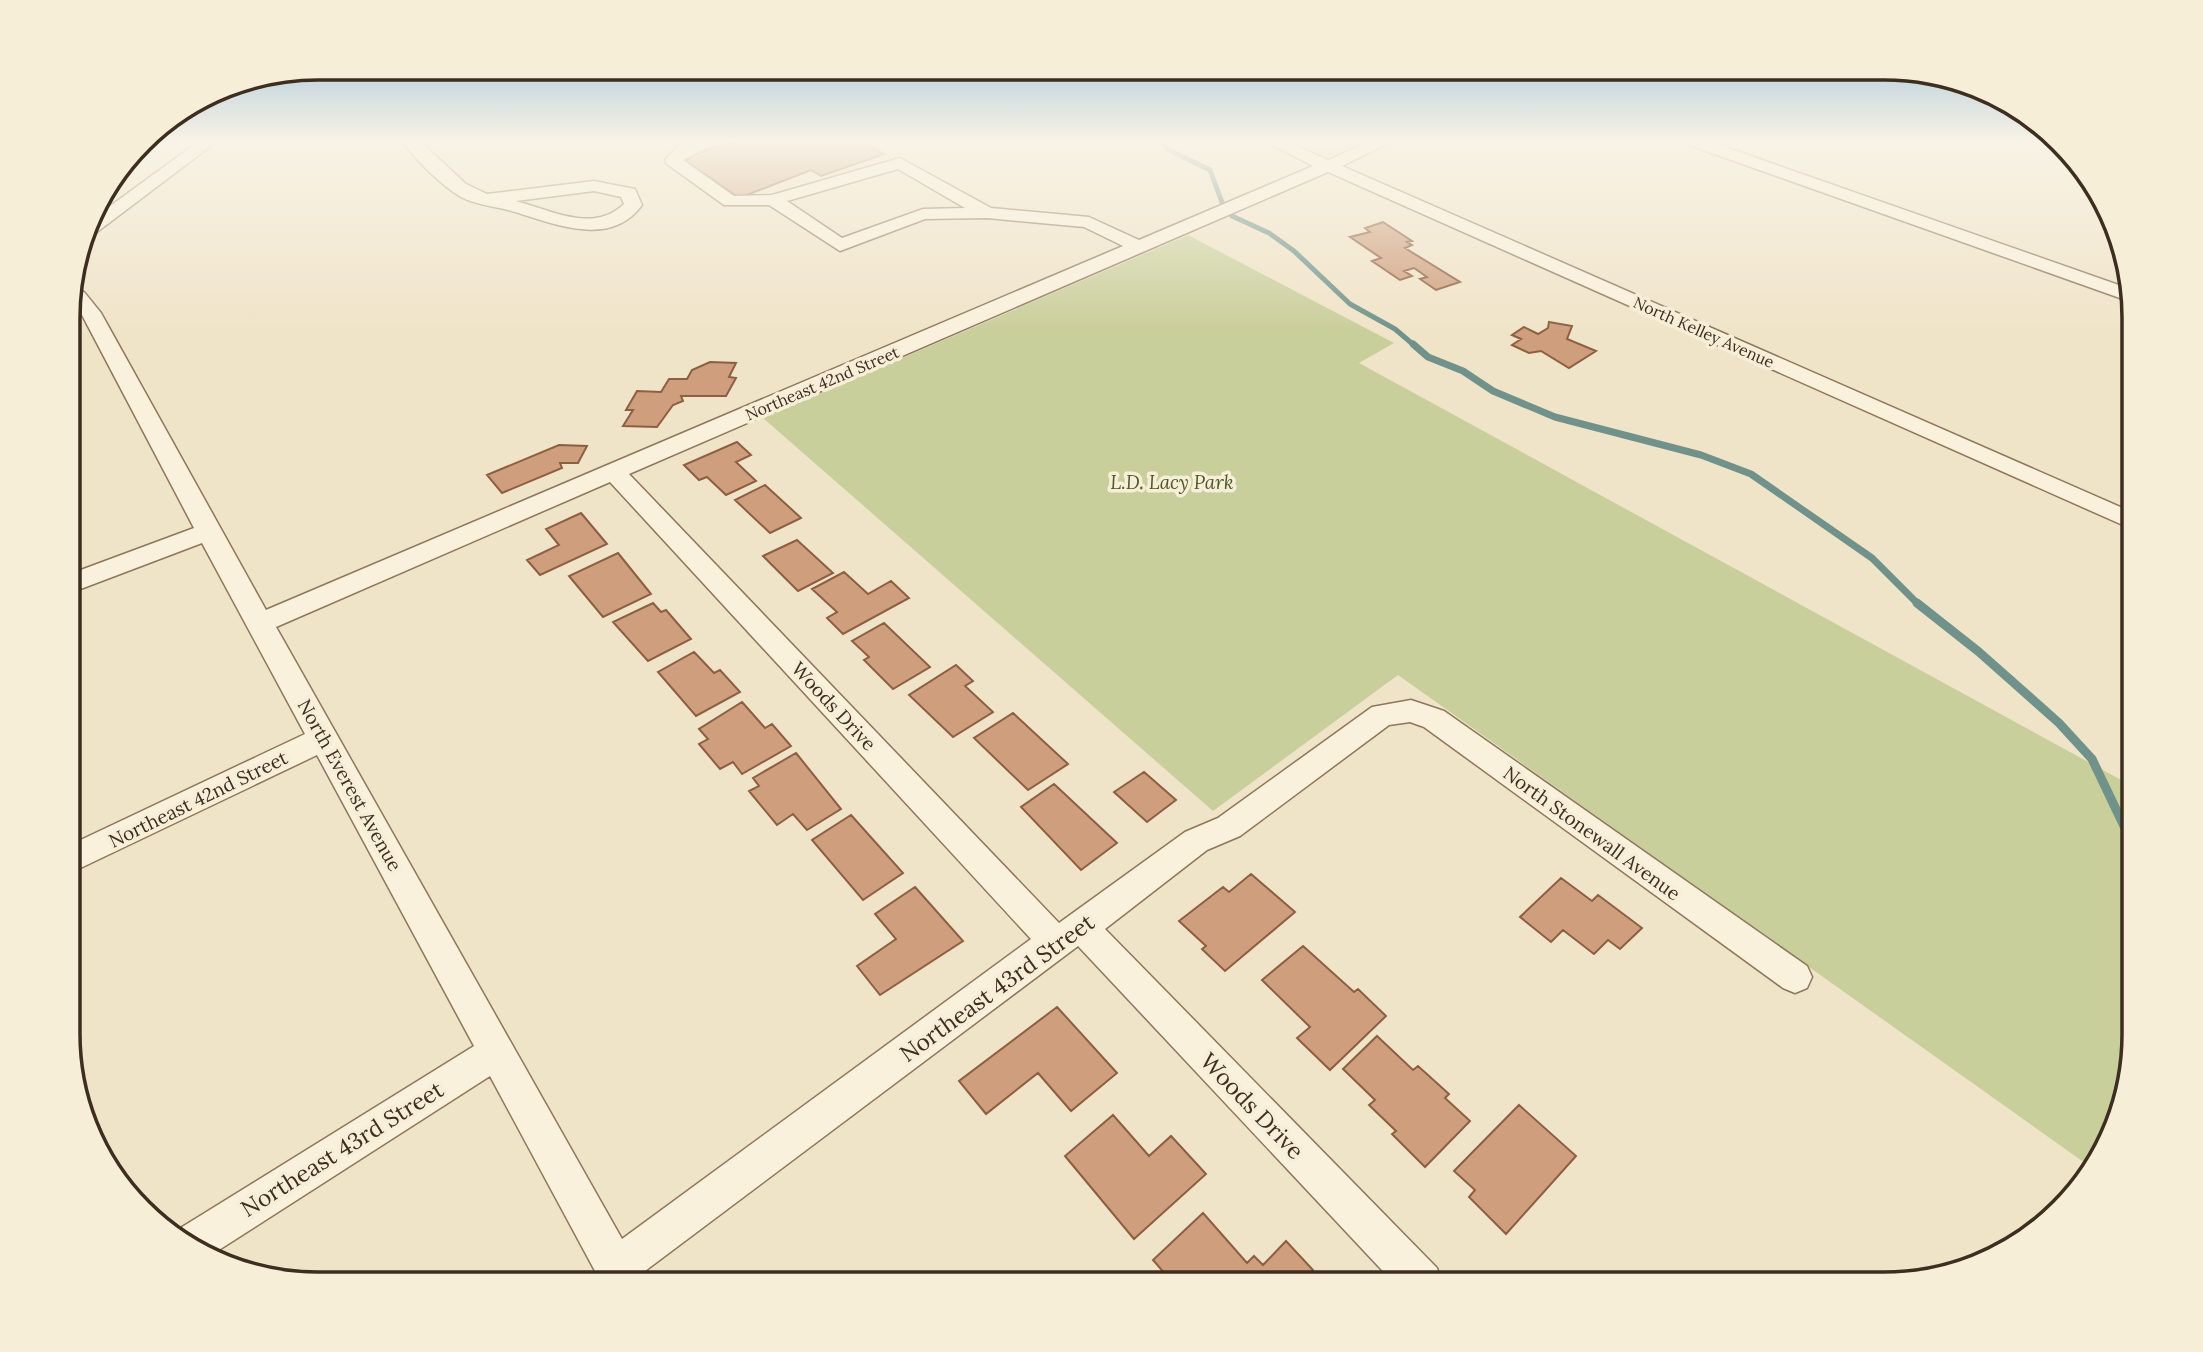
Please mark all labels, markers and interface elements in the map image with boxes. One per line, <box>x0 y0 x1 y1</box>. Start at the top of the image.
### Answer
street label: North Kelley Avenue <box>1630 292 1778 372</box>
street label: Northeast 42nd Street <box>742 341 903 424</box>
park label: L.D. Lacy Park <box>1110 470 1234 494</box>
street label: Woods Drive <box>787 656 881 756</box>
street label: North Everest Avenue <box>293 695 407 875</box>
street label: Northeast 42nd Street <box>105 745 292 853</box>
street label: North Stonewall Avenue <box>1499 761 1685 905</box>
street label: Northeast 43rd Street <box>894 907 1100 1068</box>
street label: Woods Drive <box>1194 1046 1310 1165</box>
street label: Northeast 43rd Street <box>235 1074 449 1223</box>

